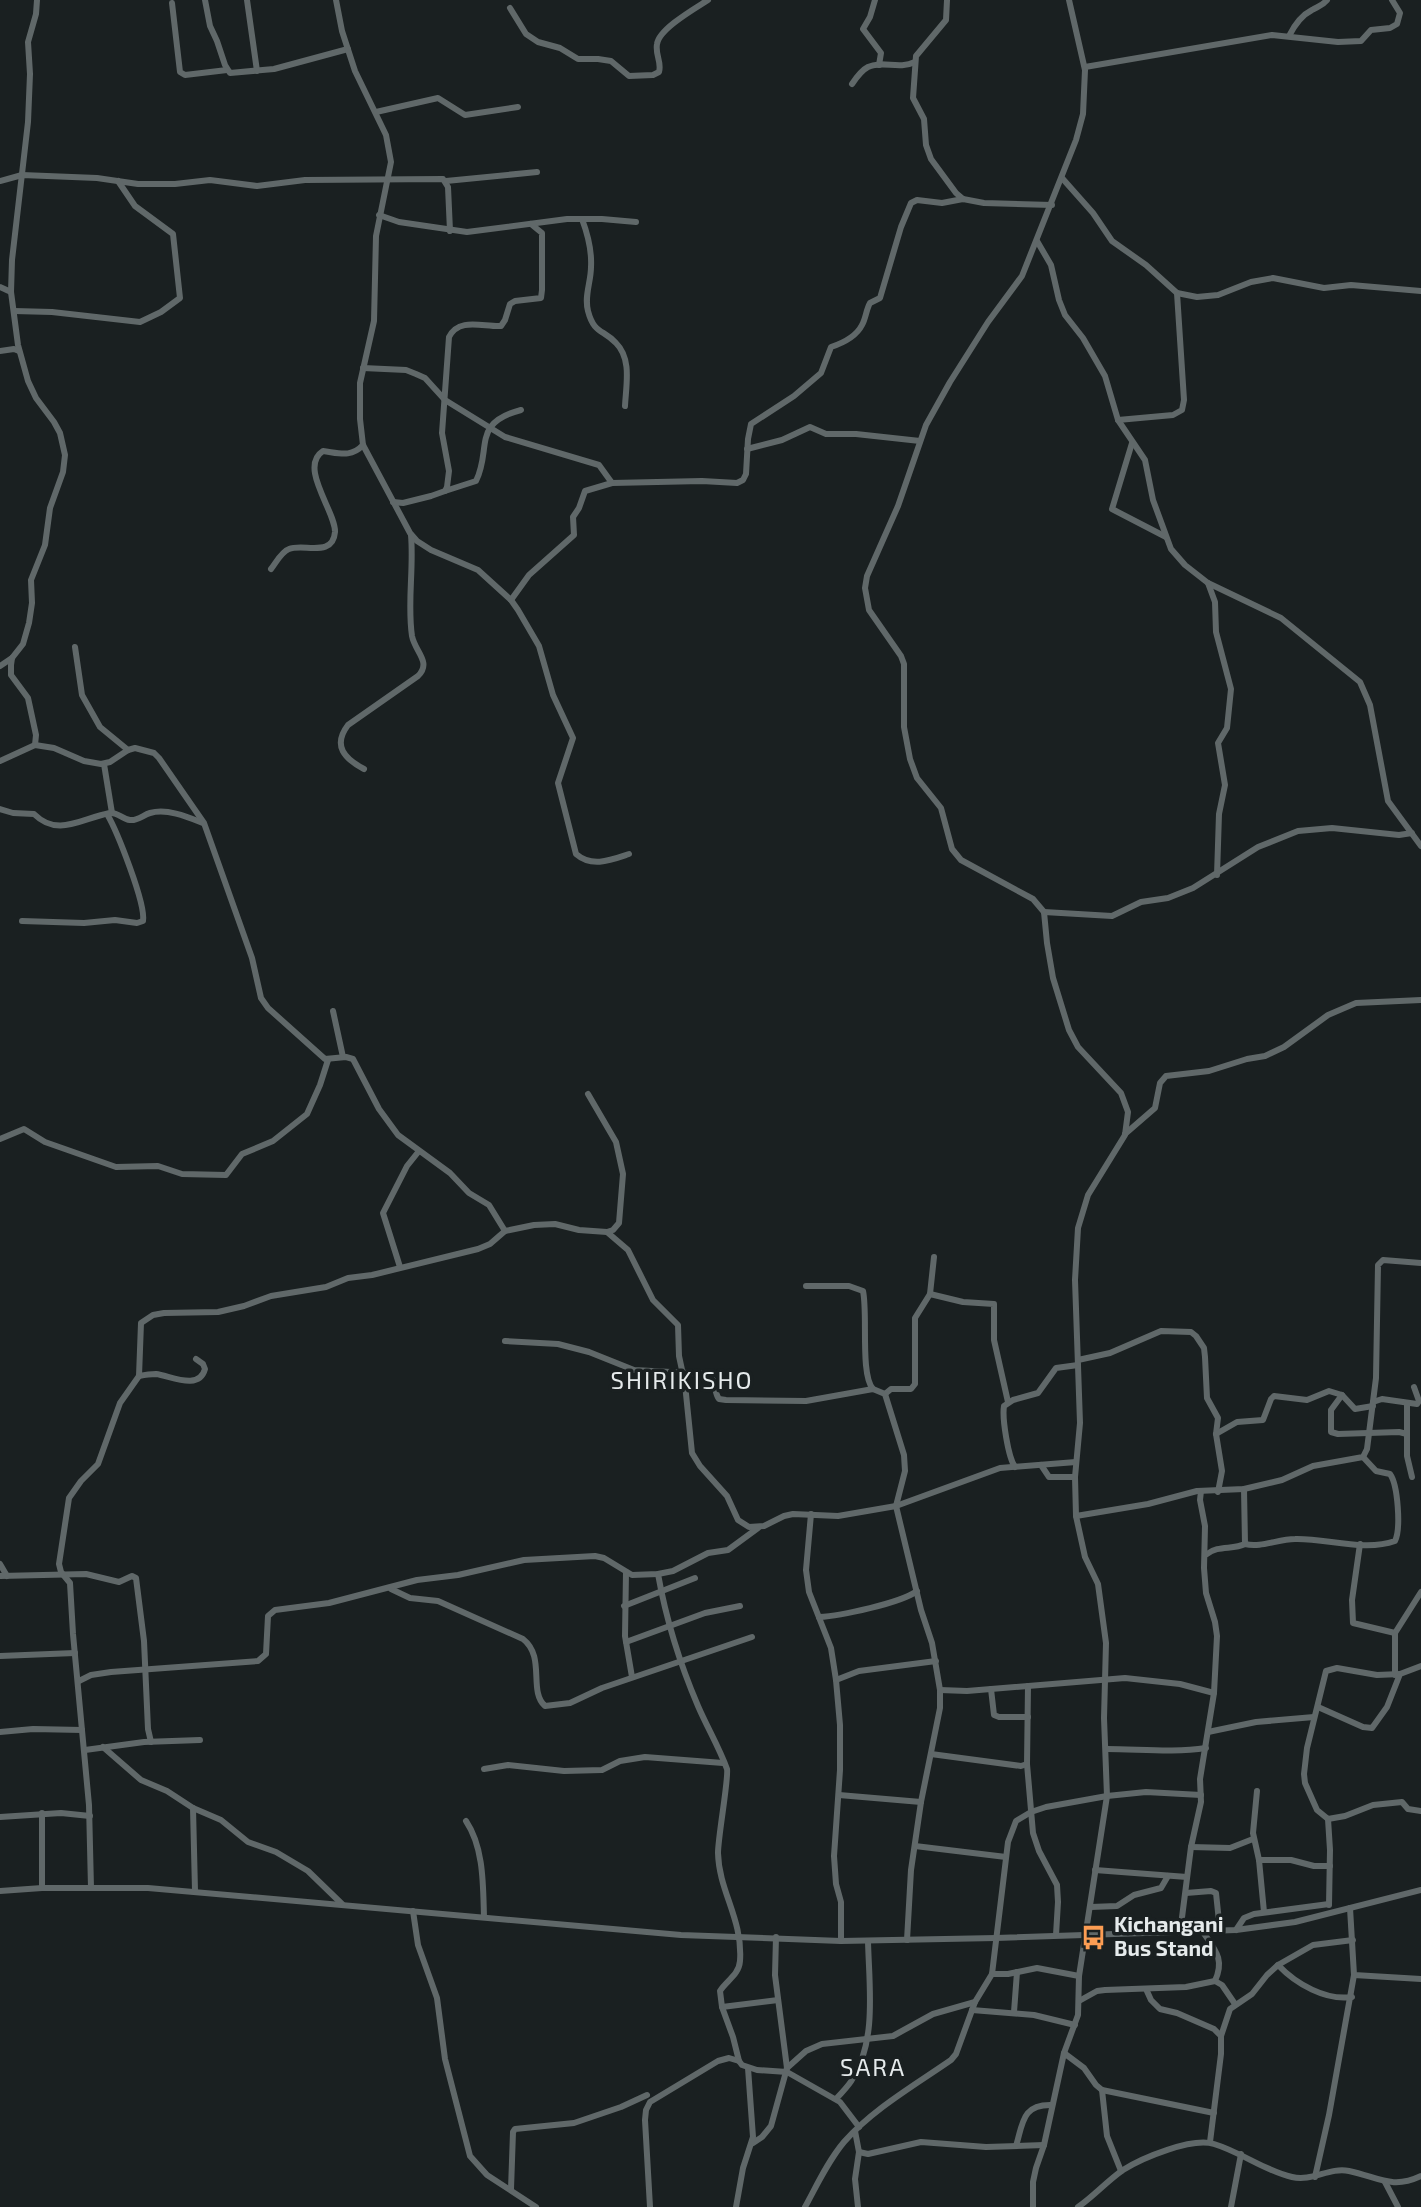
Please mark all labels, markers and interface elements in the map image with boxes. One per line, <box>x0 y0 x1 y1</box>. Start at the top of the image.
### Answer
district label: SHIRIKISHO <box>611 1365 753 1394</box>
place label: Kichangani Bus Stand <box>1114 1911 1224 1960</box>
bus stop icon: Kichangani Bus Stand <box>1080 1923 1108 1951</box>
district label: SARA <box>840 2052 906 2081</box>

